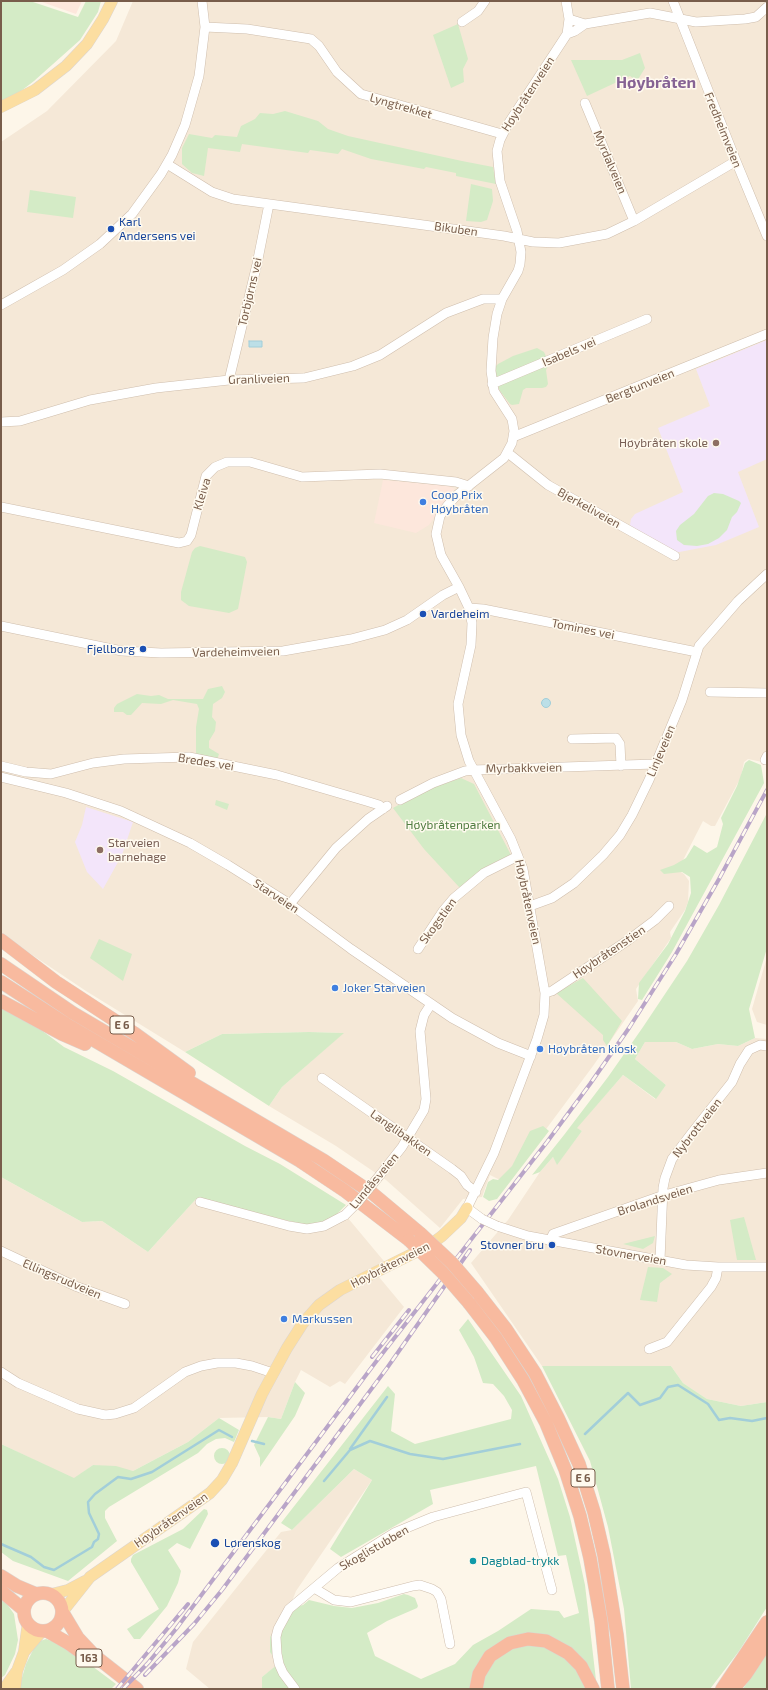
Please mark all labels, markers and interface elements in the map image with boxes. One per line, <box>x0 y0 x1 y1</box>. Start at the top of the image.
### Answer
street label: Høybråtenveien <box>498 54 558 134</box>
district label: Høybråten <box>616 73 696 93</box>
street label: Lyngtrekket <box>368 90 434 122</box>
street label: Fredheimveien <box>701 90 745 170</box>
street label: Myrdalveien <box>590 128 630 196</box>
place label: Karl Andersens vei <box>119 215 196 243</box>
street label: Bikuben <box>433 219 479 239</box>
marker: Karl Andersens vei <box>106 224 116 234</box>
street label: Torbjørns vei <box>235 256 265 328</box>
street label: Isabels vei <box>540 334 598 370</box>
street label: Bergtunveien <box>604 366 676 406</box>
street label: Granliveien <box>228 371 290 387</box>
place label: Høybråten skole <box>619 436 708 450</box>
marker: Høybråten skole <box>711 438 721 448</box>
street label: Kleiva <box>190 476 214 512</box>
street label: Bjerkeliveien <box>555 485 623 531</box>
place label: Coop Prix Høybråten <box>431 488 488 516</box>
marker: Coop Prix Høybråten <box>418 497 428 507</box>
place label: Vardeheim <box>431 607 489 621</box>
marker: Vardeheim <box>418 609 428 619</box>
street label: Tomines vei <box>550 616 616 642</box>
place label: Fjellborg <box>87 642 135 656</box>
marker: Fjellborg <box>138 644 148 654</box>
street label: Vardeheimveien <box>192 644 280 660</box>
street label: Linjeveien <box>644 723 678 779</box>
street label: Bredes vei <box>177 750 235 774</box>
street label: Myrbakkveien <box>486 760 562 776</box>
park label: Høybråtenparken <box>405 818 501 832</box>
place label: Starveien barnehage <box>108 836 166 864</box>
marker: Starveien barnehage <box>95 845 105 855</box>
street label: Høybråtenveien <box>512 858 544 946</box>
street label: Starveien <box>250 876 302 916</box>
street label: Skogstien <box>417 895 459 947</box>
street label: Høybråtenstien <box>570 922 648 982</box>
place label: Joker Starveien <box>343 981 426 995</box>
marker: Joker Starveien <box>330 983 340 993</box>
road number: E 6 <box>110 1016 134 1034</box>
place label: Høybråten kiosk <box>548 1042 636 1056</box>
marker: Høybråten kiosk <box>535 1044 545 1054</box>
street label: Nybrottveien <box>669 1095 725 1161</box>
street label: Langlibakken <box>367 1106 435 1160</box>
street label: Lundåsveien <box>346 1150 402 1212</box>
street label: Brolandsveien <box>616 1181 694 1219</box>
place label: Stovner bru <box>480 1238 544 1252</box>
street label: Høybråtenveien <box>348 1239 432 1291</box>
marker: Stovner bru <box>547 1240 557 1250</box>
street label: Stovnerveien <box>594 1242 668 1268</box>
street label: Ellingsrudveien <box>20 1256 104 1302</box>
place label: Markussen <box>292 1312 352 1326</box>
marker: Markussen <box>279 1314 289 1324</box>
road number: E 6 <box>571 1469 595 1487</box>
street label: Høybråtenveien <box>131 1489 211 1551</box>
street label: Skoglistubben <box>337 1522 411 1574</box>
place label: Lørenskog <box>224 1536 281 1550</box>
marker: Lørenskog <box>209 1537 221 1549</box>
place label: Dagblad-trykk <box>481 1554 559 1568</box>
marker: Dagblad-trykk <box>468 1556 478 1566</box>
road number: 163 <box>76 1649 102 1667</box>

